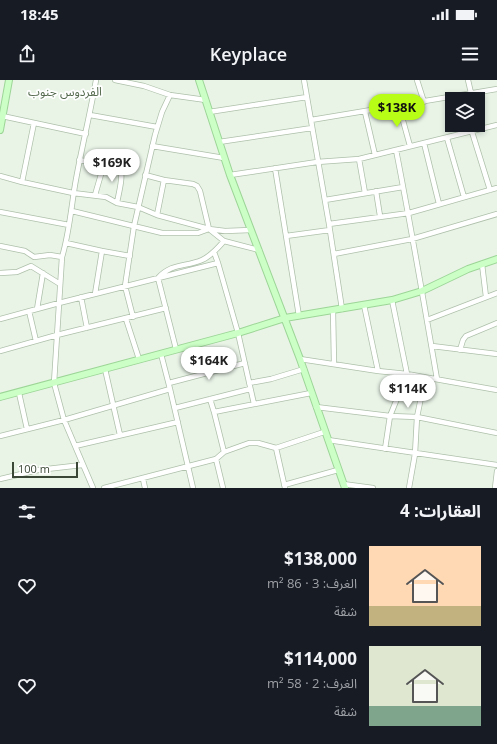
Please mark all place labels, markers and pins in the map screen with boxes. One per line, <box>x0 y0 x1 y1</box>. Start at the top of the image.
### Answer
pin: $138K <box>369 94 425 128</box>
pin: $169K <box>84 149 140 183</box>
pin: $164K <box>181 347 237 381</box>
pin: $114K <box>380 375 436 409</box>

